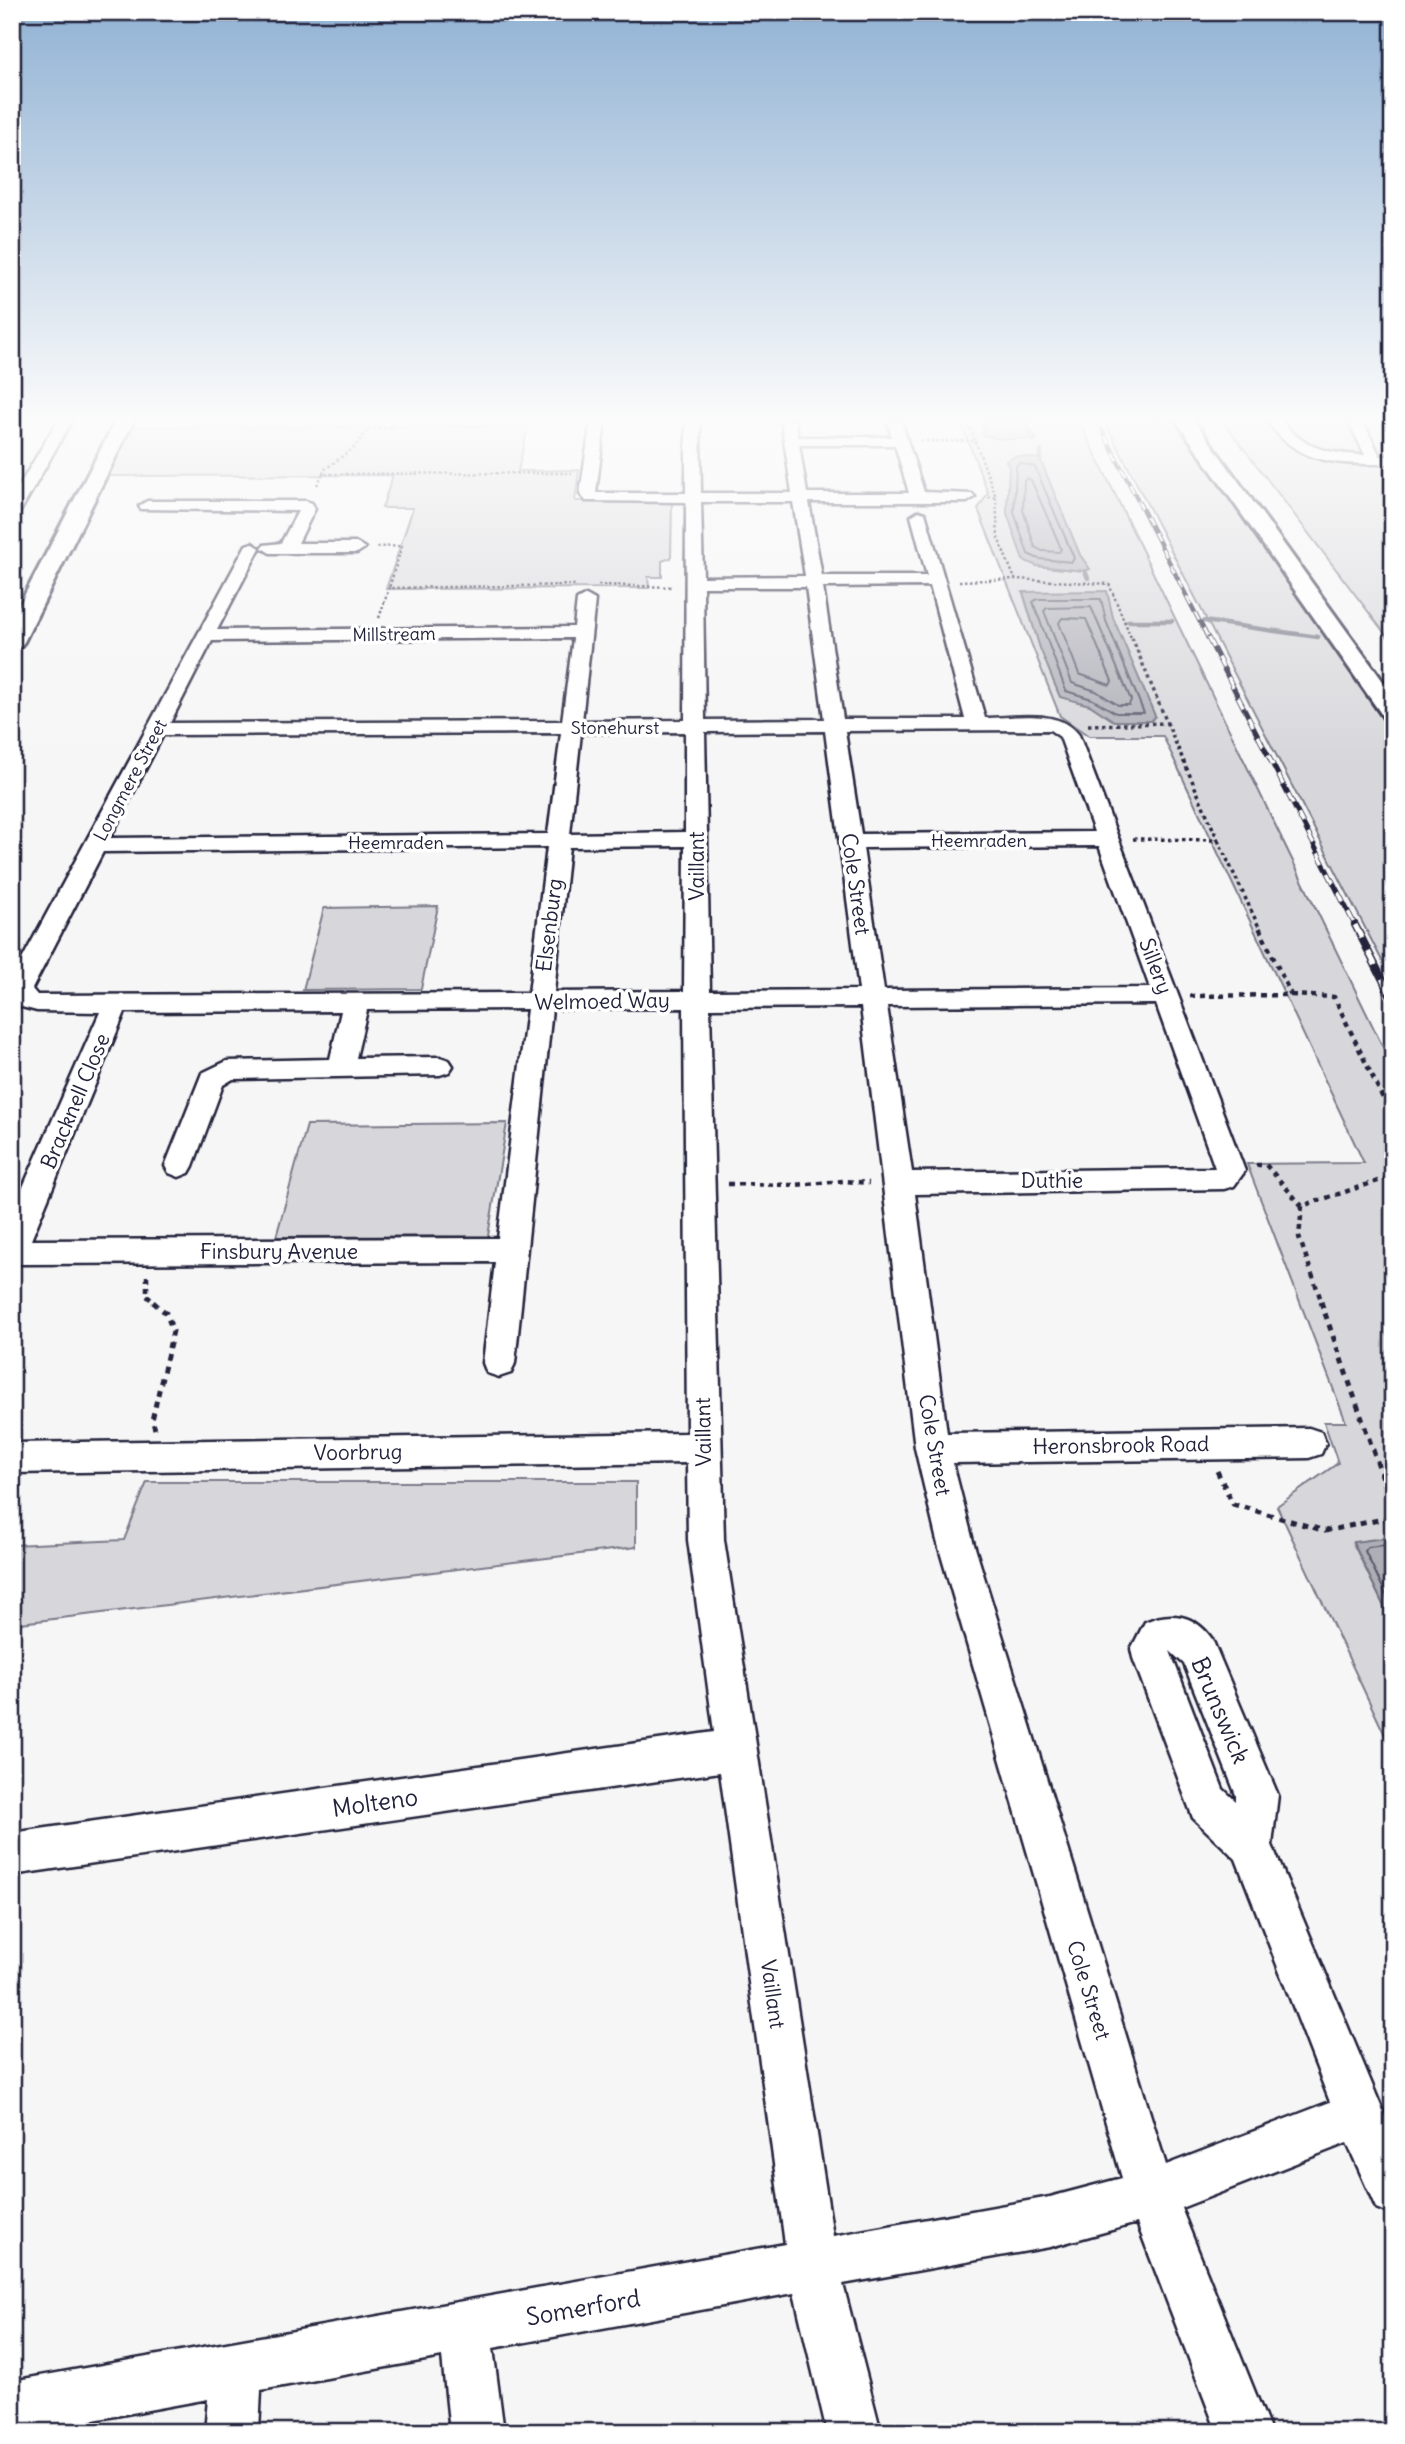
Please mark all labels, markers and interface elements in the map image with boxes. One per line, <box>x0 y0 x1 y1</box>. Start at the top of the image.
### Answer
street label: Millstream <box>352 622 436 646</box>
street label: Longmere Street <box>88 715 172 845</box>
street label: Stonehurst <box>571 716 659 739</box>
street label: Heemraden <box>931 829 1027 852</box>
street label: Heemraden <box>348 831 444 854</box>
street label: Vaillant <box>683 831 710 901</box>
street label: Cole Street <box>835 831 877 937</box>
street label: Elsenburg <box>530 877 568 973</box>
street label: Sillery <box>1133 934 1179 998</box>
street label: Welmoed Way <box>534 986 670 1016</box>
street label: Bracknell Close <box>34 1029 116 1173</box>
street label: Duthie <box>1021 1167 1083 1194</box>
street label: Finsbury Avenue <box>200 1238 358 1265</box>
street label: Cole Street <box>913 1392 957 1498</box>
street label: Vaillant <box>689 1397 717 1467</box>
street label: Heronsbrook Road <box>1032 1430 1210 1460</box>
street label: Voorbrug <box>313 1438 403 1466</box>
street label: Brunswick <box>1185 1652 1257 1768</box>
street label: Molteno <box>330 1781 420 1823</box>
street label: Cole Street <box>1061 1937 1117 2043</box>
street label: Vaillant <box>755 1958 791 2030</box>
street label: Somerford <box>524 2282 642 2332</box>

